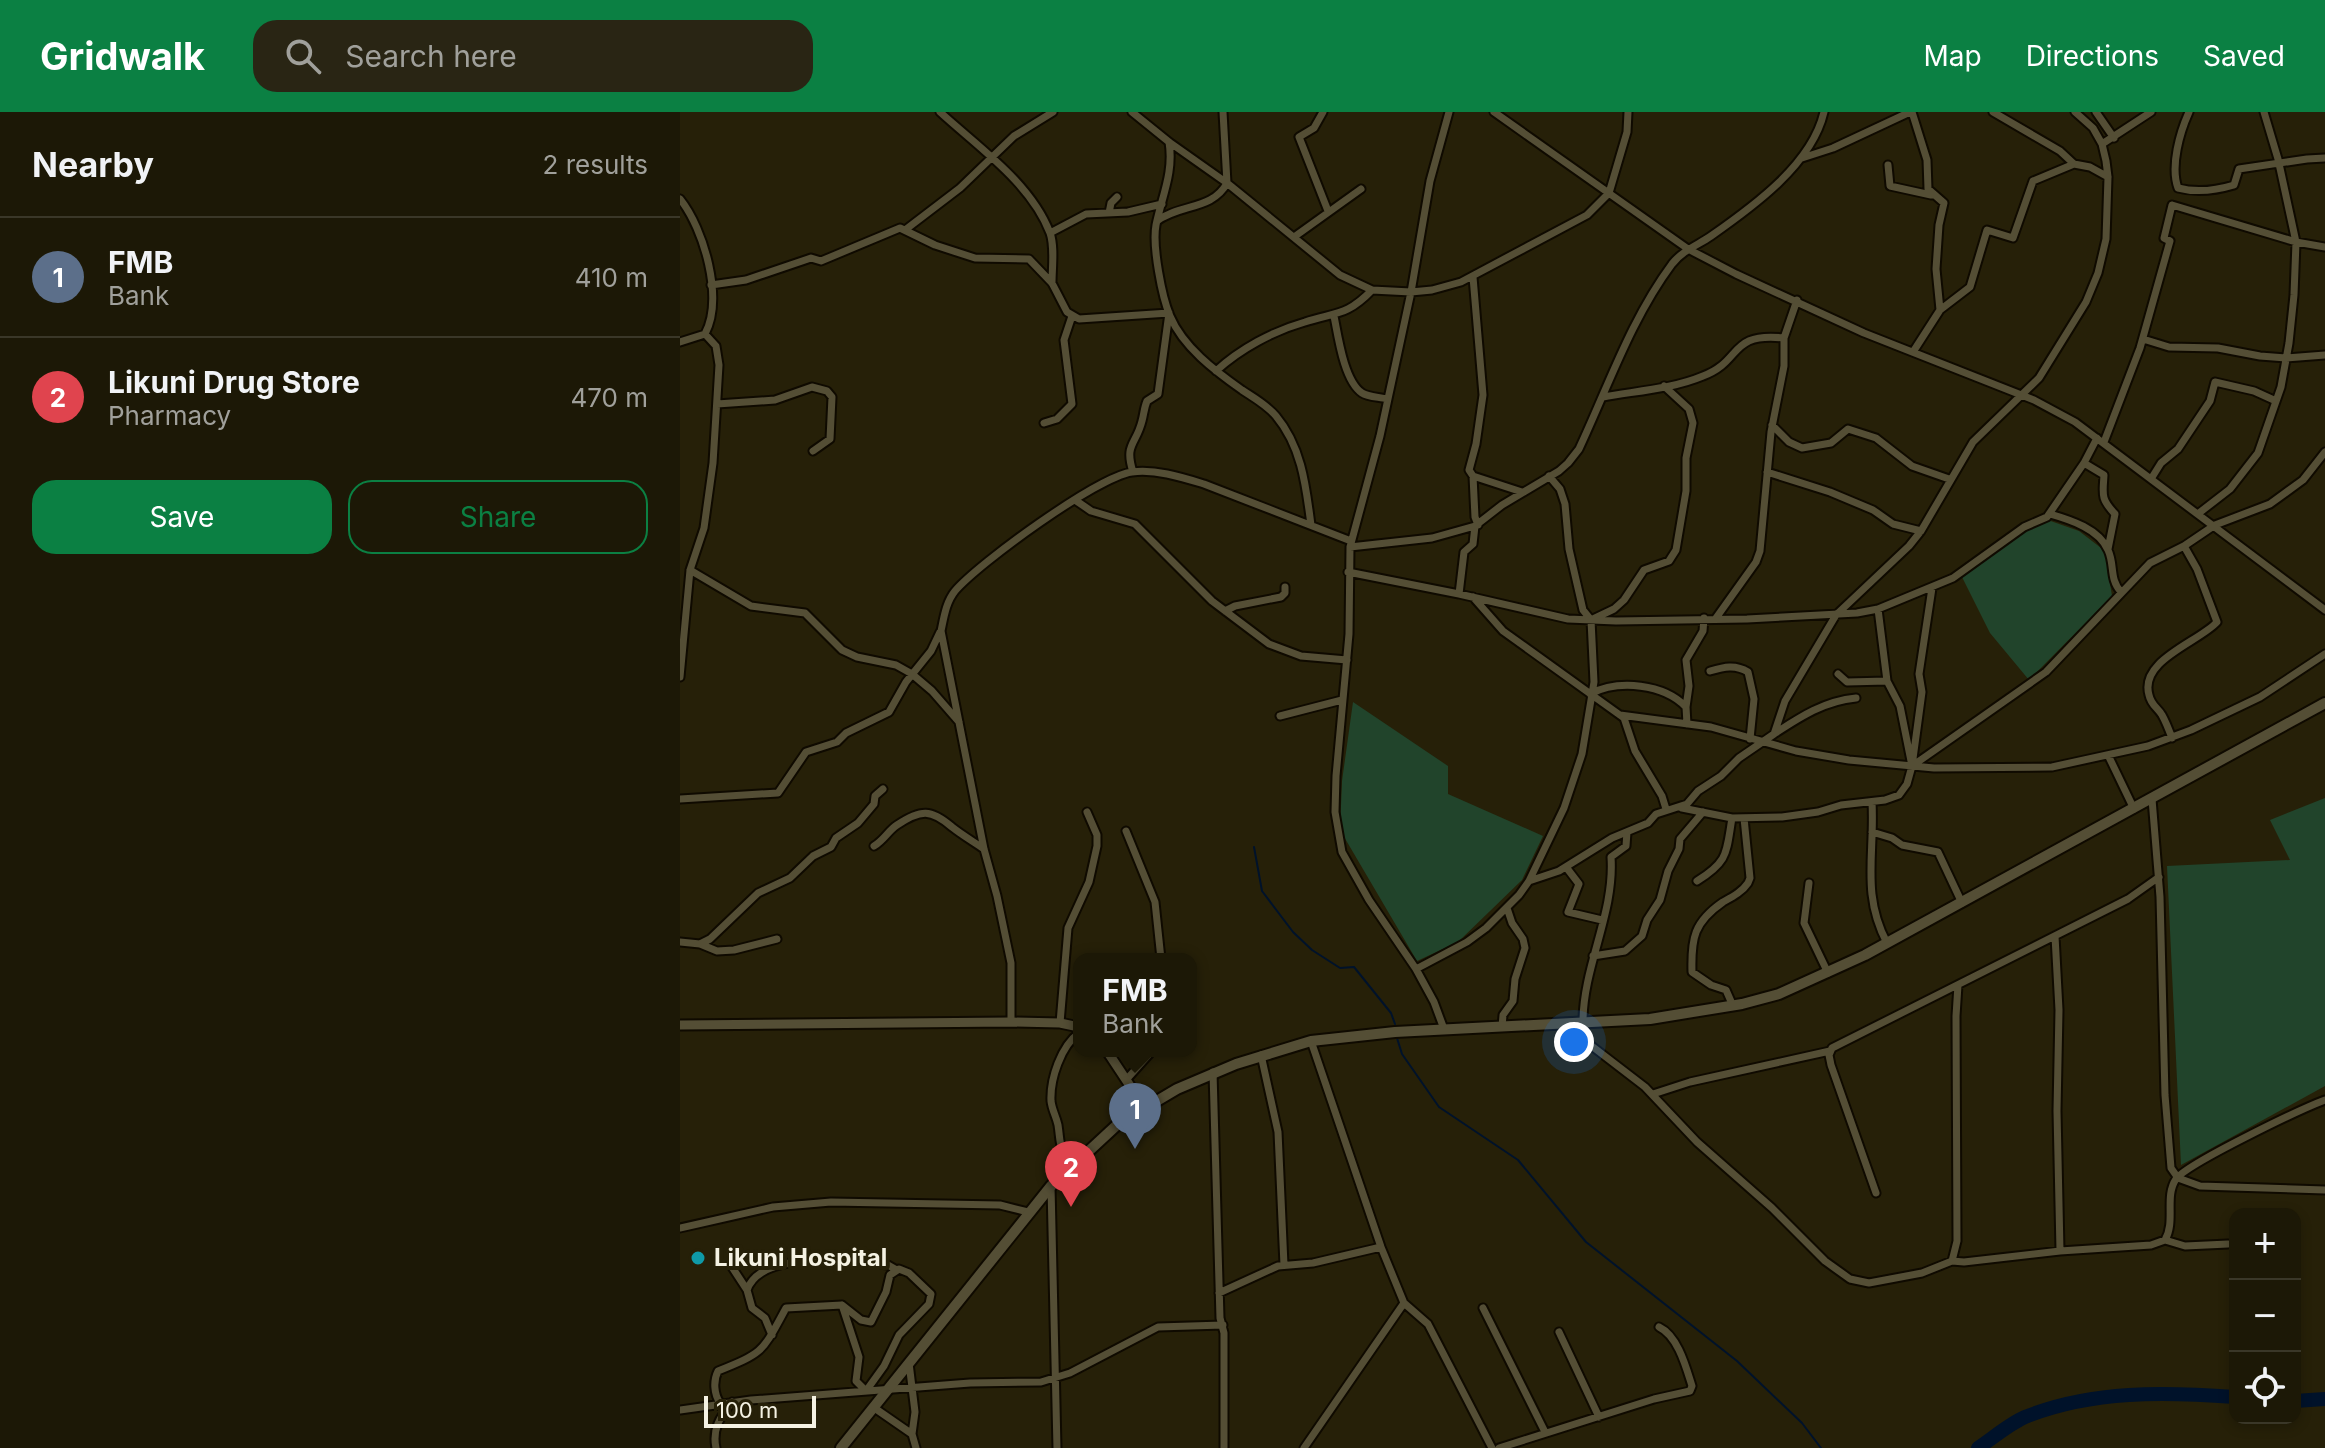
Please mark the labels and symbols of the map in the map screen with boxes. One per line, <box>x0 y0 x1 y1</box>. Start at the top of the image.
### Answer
your location <box>1554 1022 1594 1062</box>
pin: 1 <box>1109 1083 1161 1149</box>
pin: 2 <box>1045 1141 1097 1207</box>
place label: Likuni Hospital <box>714 1243 887 1272</box>
marker: Likuni Hospital <box>689 1249 707 1267</box>
scale bar <box>704 1392 816 1428</box>

